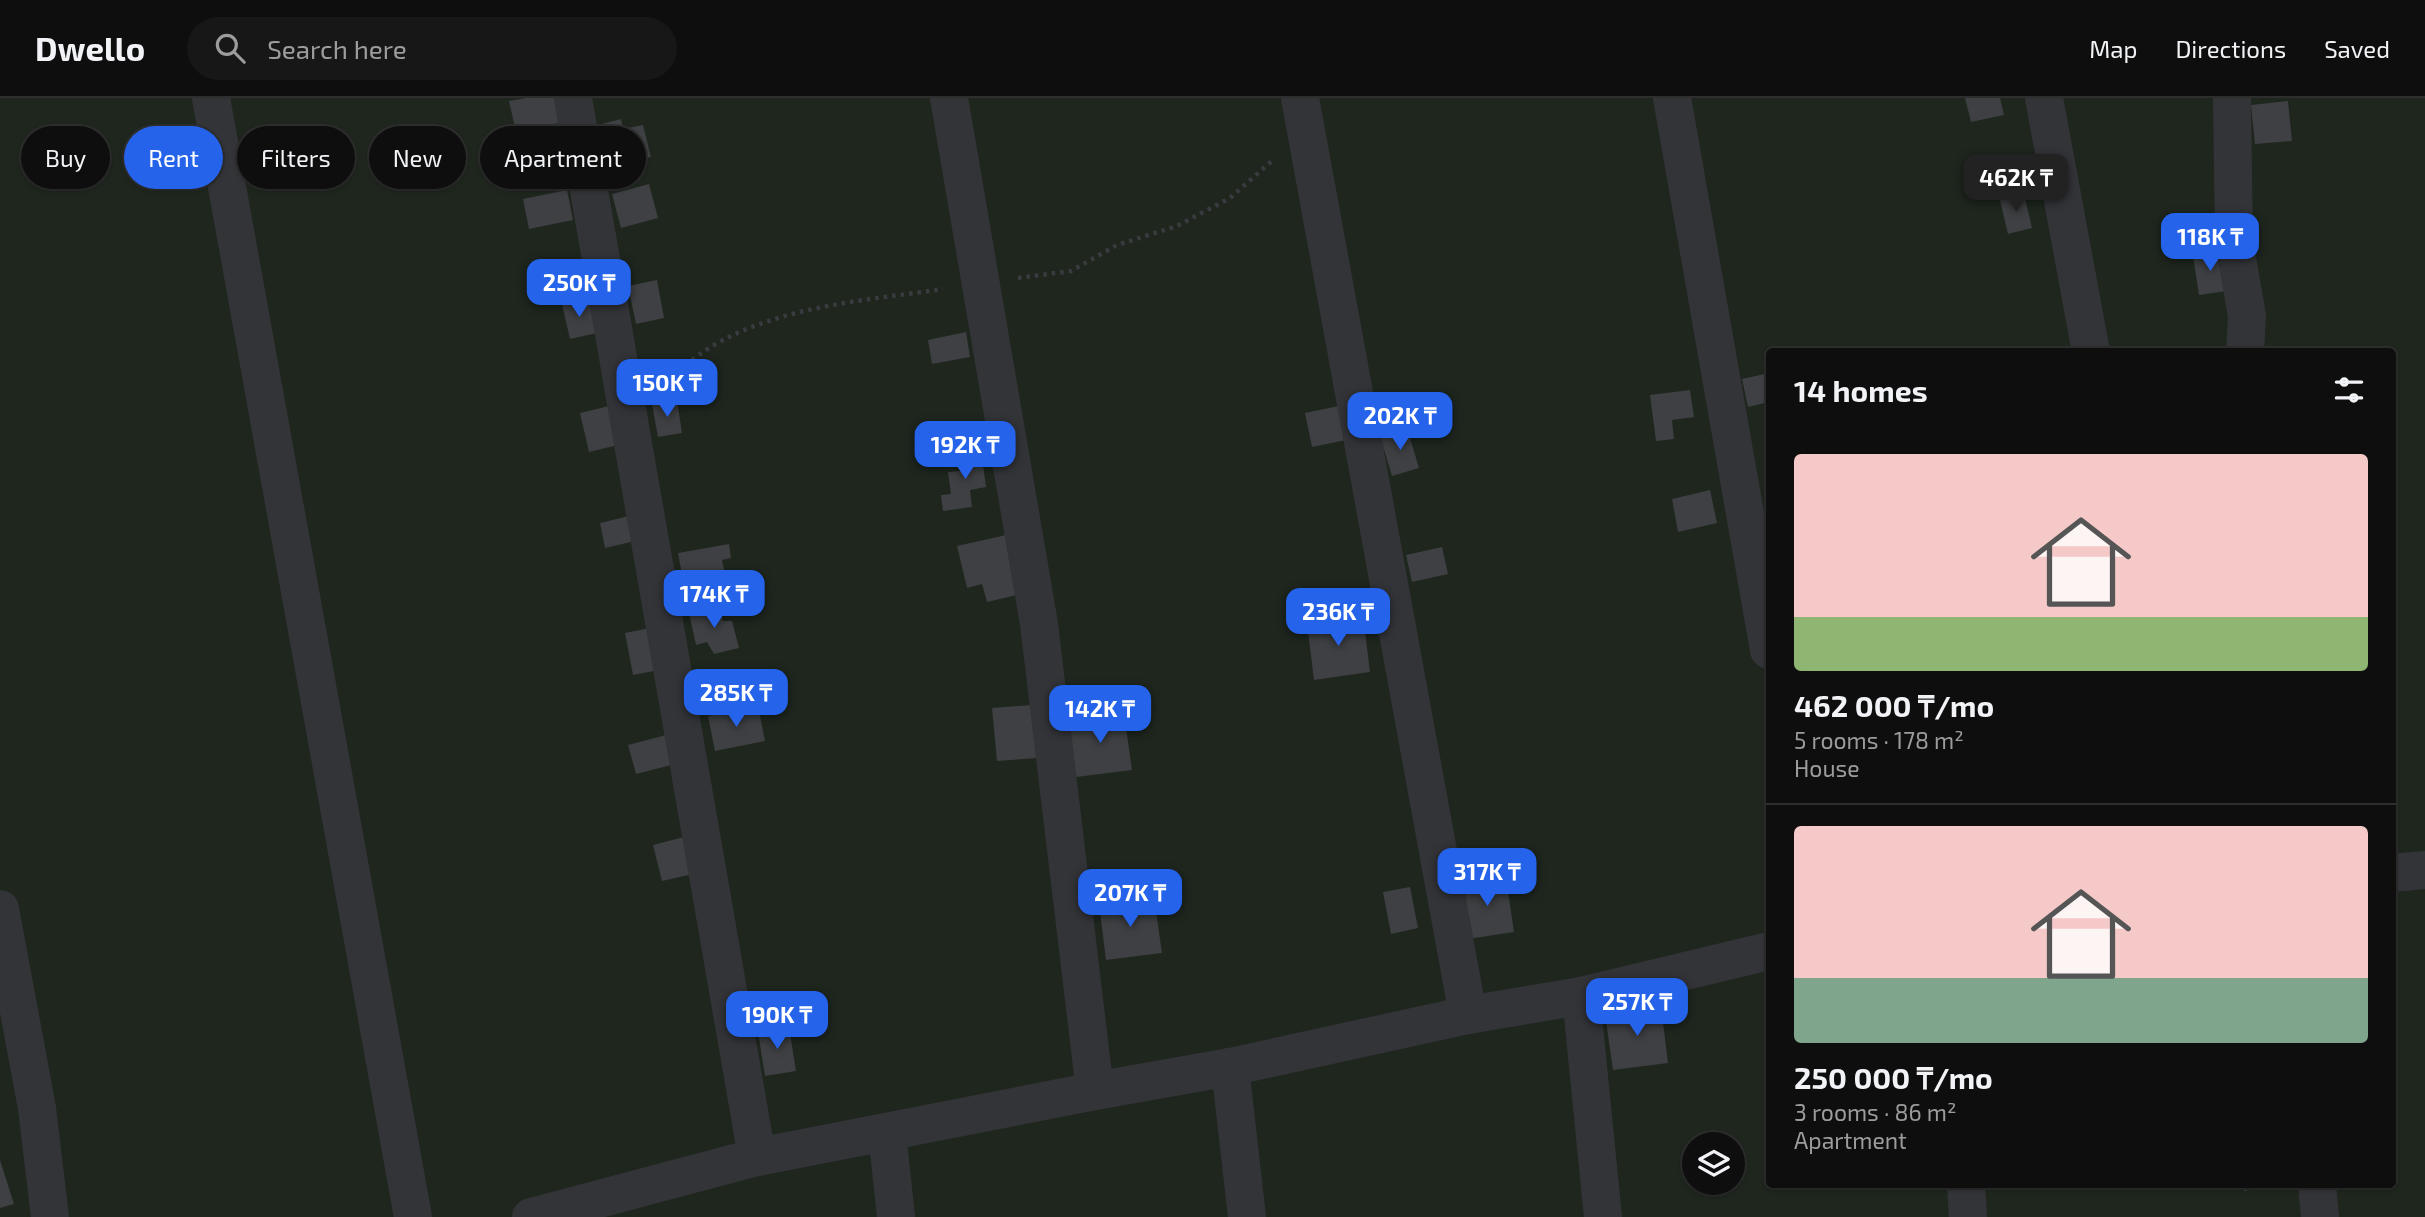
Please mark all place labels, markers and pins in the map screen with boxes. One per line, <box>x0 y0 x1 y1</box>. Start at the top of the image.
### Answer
pin: 462K ₸ <box>1959 155 2073 214</box>
pin: 118K ₸ <box>2153 214 2267 273</box>
pin: 250K ₸ <box>522 260 636 319</box>
pin: 150K ₸ <box>610 360 724 419</box>
pin: 202K ₸ <box>1343 392 1457 452</box>
pin: 192K ₸ <box>908 422 1022 481</box>
pin: 174K ₸ <box>657 570 771 630</box>
pin: 236K ₸ <box>1281 588 1395 648</box>
pin: 285K ₸ <box>679 670 793 729</box>
pin: 142K ₸ <box>1043 686 1157 745</box>
pin: 317K ₸ <box>1430 848 1544 908</box>
pin: 207K ₸ <box>1073 870 1187 929</box>
pin: 257K ₸ <box>1580 978 1694 1038</box>
pin: 190K ₸ <box>720 992 834 1051</box>

